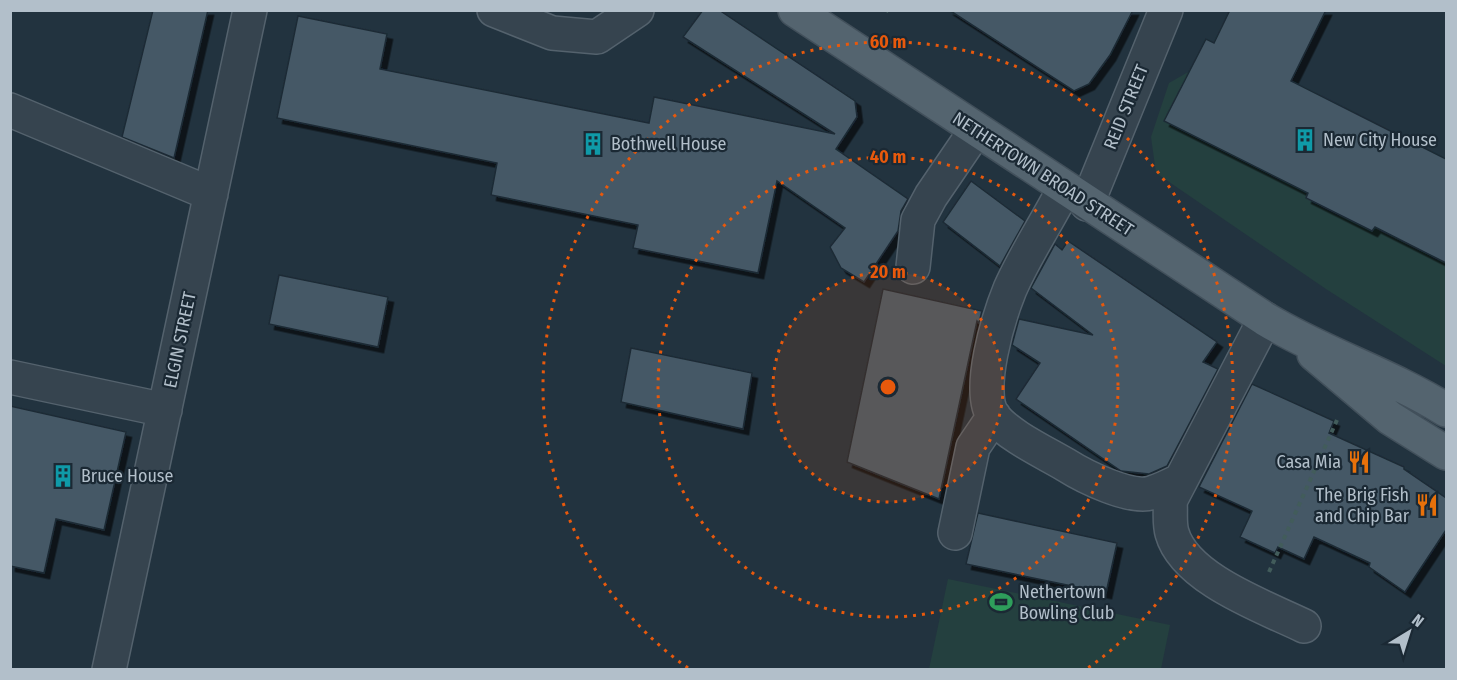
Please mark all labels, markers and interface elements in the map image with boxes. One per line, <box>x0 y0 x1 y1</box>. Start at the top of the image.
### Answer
text: 60 m <box>870 31 906 53</box>
street label: REID STREET <box>1099 61 1153 153</box>
street label: NETHERTOWN BROAD STREET <box>949 107 1138 241</box>
building icon: New City House <box>1292 127 1318 153</box>
place label: New City House <box>1323 129 1437 151</box>
building icon: Bothwell House <box>580 131 606 157</box>
place label: Bothwell House <box>611 133 727 155</box>
text: 40 m <box>870 146 906 168</box>
text: 20 m <box>869 261 906 283</box>
street label: ELGIN STREET <box>159 289 201 390</box>
centre of rings <box>878 377 898 397</box>
restaurant icon: Casa Mia <box>1346 449 1372 475</box>
place label: Casa Mia <box>1277 451 1341 473</box>
building icon: Bruce House <box>50 463 76 489</box>
place label: Bruce House <box>81 465 174 487</box>
place label: The Brig Fish and Chip Bar <box>1315 484 1410 527</box>
restaurant icon: The Brig Fish and Chip Bar <box>1414 492 1440 518</box>
place label: Nethertown Bowling Club <box>1019 581 1114 624</box>
sports icon: Nethertown Bowling Club <box>988 589 1014 615</box>
north arrow <box>1379 602 1439 662</box>
text: N <box>1408 610 1428 631</box>

